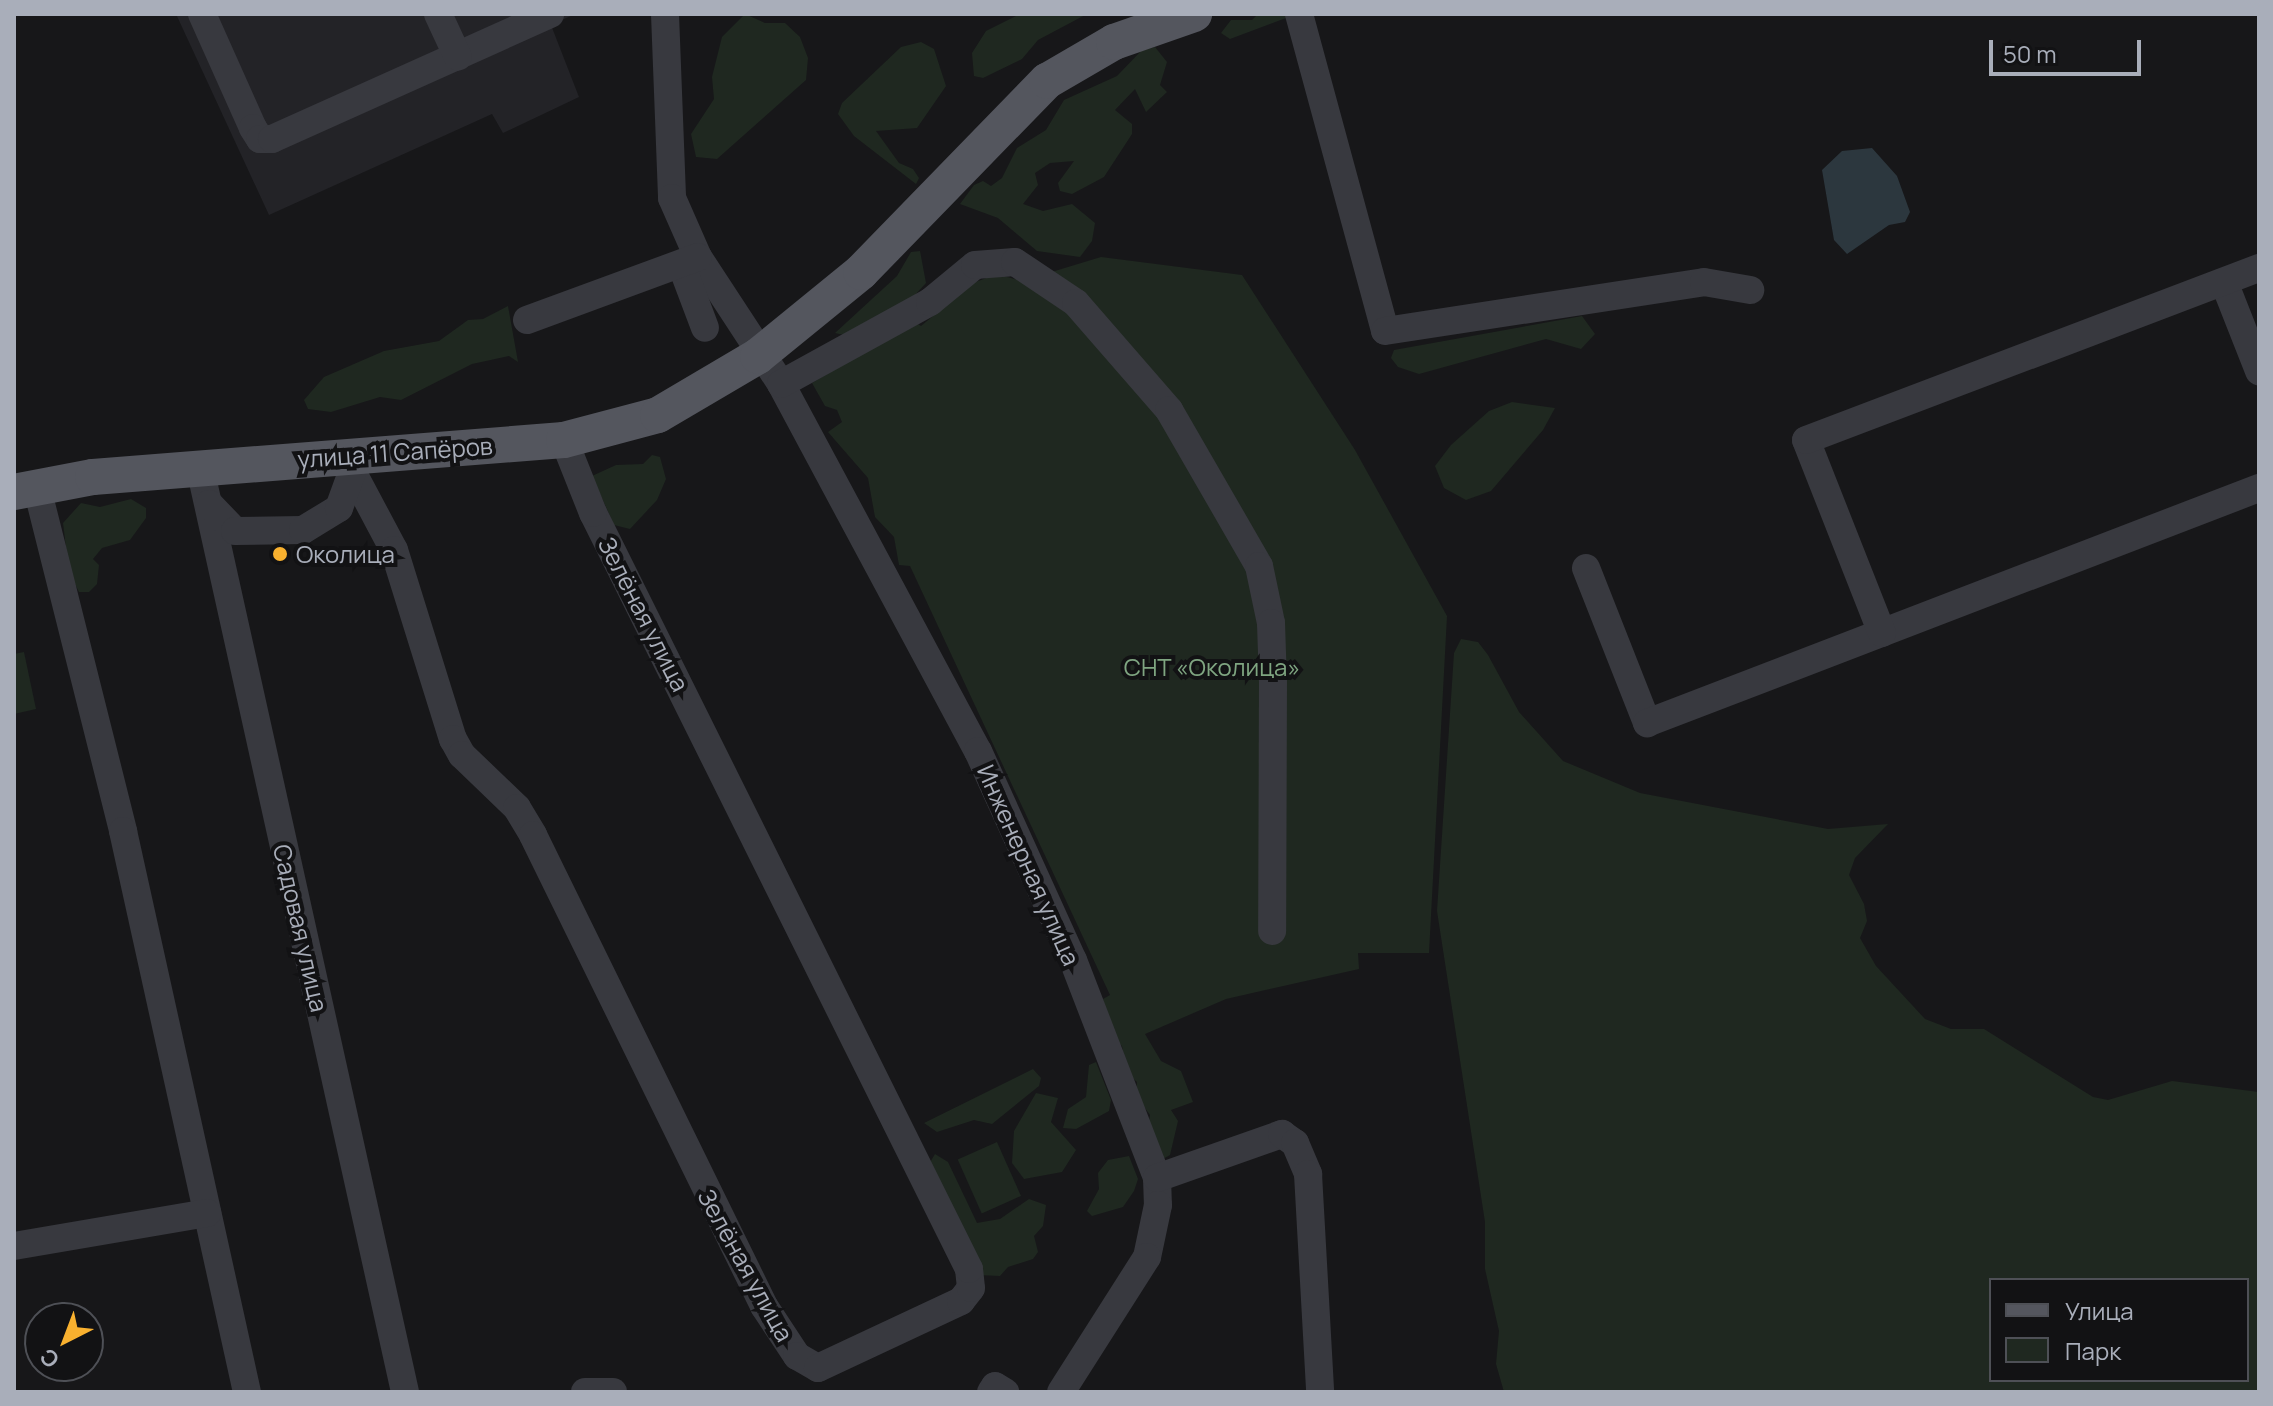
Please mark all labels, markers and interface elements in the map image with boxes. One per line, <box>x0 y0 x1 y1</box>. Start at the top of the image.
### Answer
scale bar <box>1993 24 2145 74</box>
text: 50 m <box>2003 37 2057 70</box>
street label: улица 11 Сапёров <box>296 431 494 473</box>
street label: Зелёная улица <box>593 532 695 696</box>
place label: Околица <box>296 540 395 568</box>
marker: Околица <box>271 545 289 563</box>
park label: СНТ «Околица» <box>1123 653 1301 681</box>
street label: Инженерная улица <box>972 760 1086 970</box>
street label: Садовая улица <box>268 841 334 1015</box>
street label: Зелёная улица <box>692 1184 800 1346</box>
legend <box>1989 1278 2249 1382</box>
text: Улица <box>2065 1294 2134 1327</box>
north arrow <box>24 1302 104 1382</box>
text: Парк <box>2065 1334 2121 1367</box>
text: С <box>33 1342 65 1375</box>

